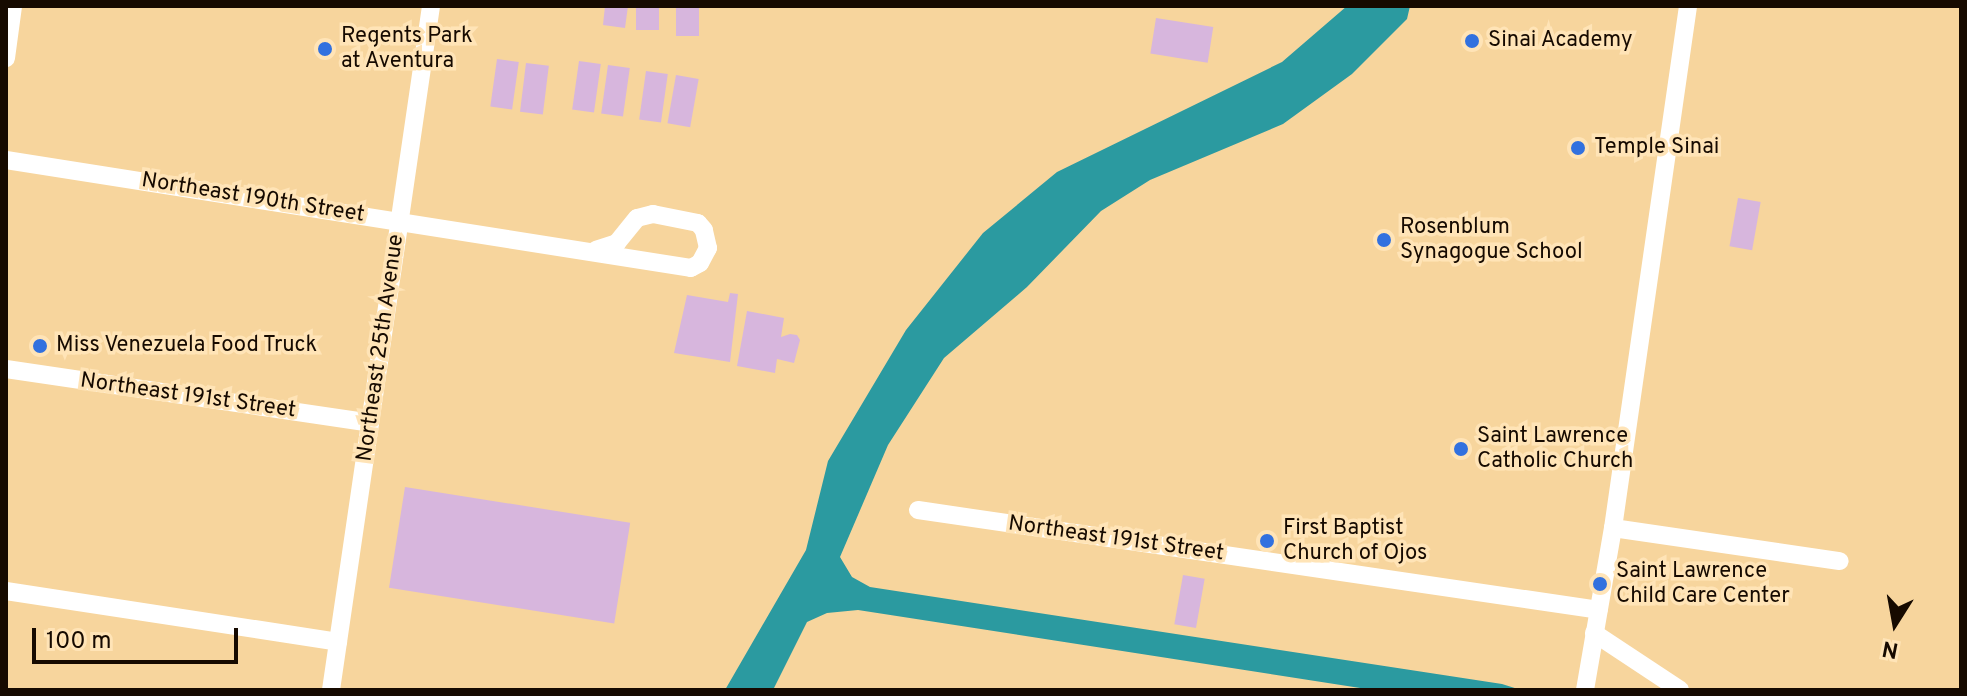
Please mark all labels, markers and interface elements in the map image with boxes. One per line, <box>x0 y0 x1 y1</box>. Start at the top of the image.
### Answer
place label: Regents Park at Aventura <box>341 23 473 74</box>
place label: Sinai Academy <box>1488 28 1634 54</box>
marker: Sinai Academy <box>1463 32 1481 50</box>
marker: Regents Park at Aventura <box>316 40 334 58</box>
place label: Temple Sinai <box>1594 135 1719 161</box>
marker: Temple Sinai <box>1569 139 1587 157</box>
street label: Northeast 190th Street <box>140 167 366 229</box>
place label: Rosenblum Synagogue School <box>1400 214 1583 266</box>
marker: Rosenblum Synagogue School <box>1375 231 1393 249</box>
street label: Northeast 25th Avenue <box>352 232 410 464</box>
place label: Miss Venezuela Food Truck <box>56 333 319 359</box>
marker: Miss Venezuela Food Truck <box>31 337 49 355</box>
street label: Northeast 191st Street <box>79 368 297 424</box>
place label: Saint Lawrence Catholic Church <box>1477 423 1633 474</box>
marker: Saint Lawrence Catholic Church <box>1452 440 1470 458</box>
street label: Northeast 191st Street <box>1007 511 1225 567</box>
place label: First Baptist Church of Ojos <box>1283 515 1427 566</box>
marker: First Baptist Church of Ojos <box>1258 532 1276 550</box>
place label: Saint Lawrence Child Care Center <box>1616 558 1790 610</box>
marker: Saint Lawrence Child Care Center <box>1591 575 1609 593</box>
north arrow <box>1855 584 1935 664</box>
scale bar <box>36 612 242 662</box>
text: 100 m <box>46 627 112 657</box>
text: N <box>1880 633 1901 663</box>

